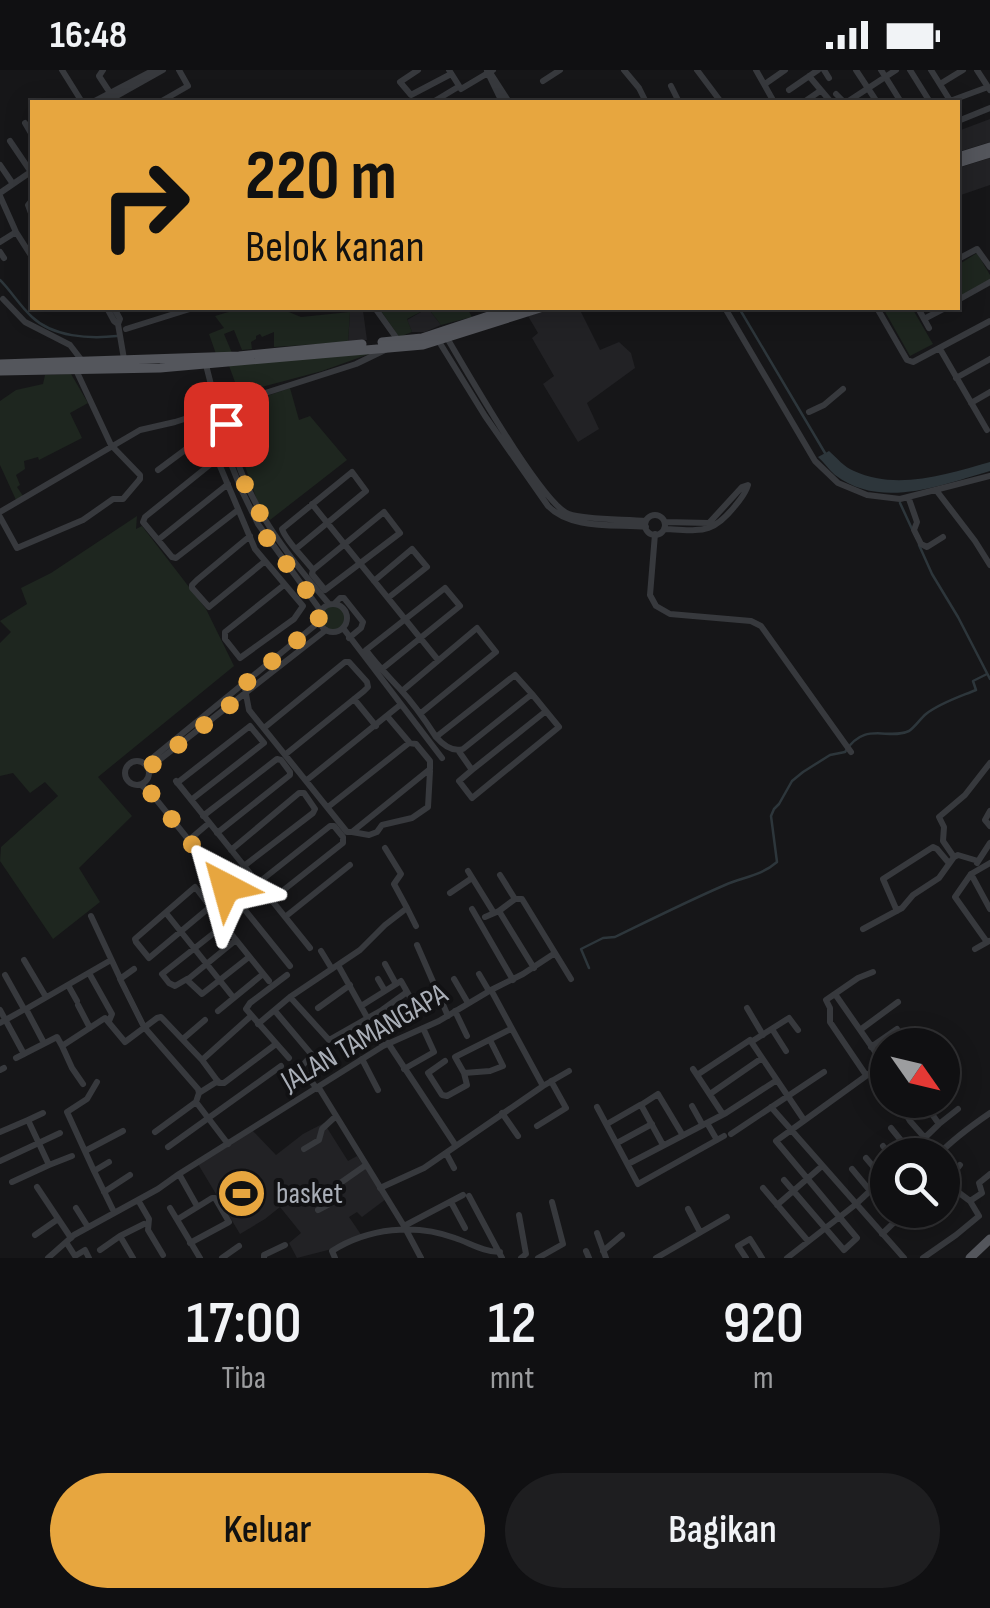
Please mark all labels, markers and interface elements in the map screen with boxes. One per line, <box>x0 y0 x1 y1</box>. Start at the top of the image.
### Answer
text: 16:48 <box>50 13 127 58</box>
text: 220 m <box>245 135 397 219</box>
icon: right <box>80 140 210 270</box>
text: Belok kanan <box>245 220 425 275</box>
pin <box>184 382 269 467</box>
icon: arrive <box>199 397 254 452</box>
position arrow <box>174 835 278 939</box>
street label: JALAN TAMANGAPA <box>274 976 454 1100</box>
north arrow <box>870 1028 960 1118</box>
map controls <box>870 1028 960 1228</box>
button: search <box>870 1138 960 1228</box>
sports icon: basket <box>215 1167 267 1219</box>
place label: basket <box>276 1176 343 1212</box>
text: 17:00 <box>186 1288 301 1360</box>
text: 12 <box>488 1288 536 1360</box>
text: 920 <box>723 1288 804 1360</box>
text: Tiba <box>222 1359 266 1398</box>
text: mnt <box>490 1359 534 1398</box>
text: m <box>753 1359 773 1398</box>
button: Keluar <box>50 1473 485 1588</box>
button: Bagikan <box>505 1473 940 1588</box>

